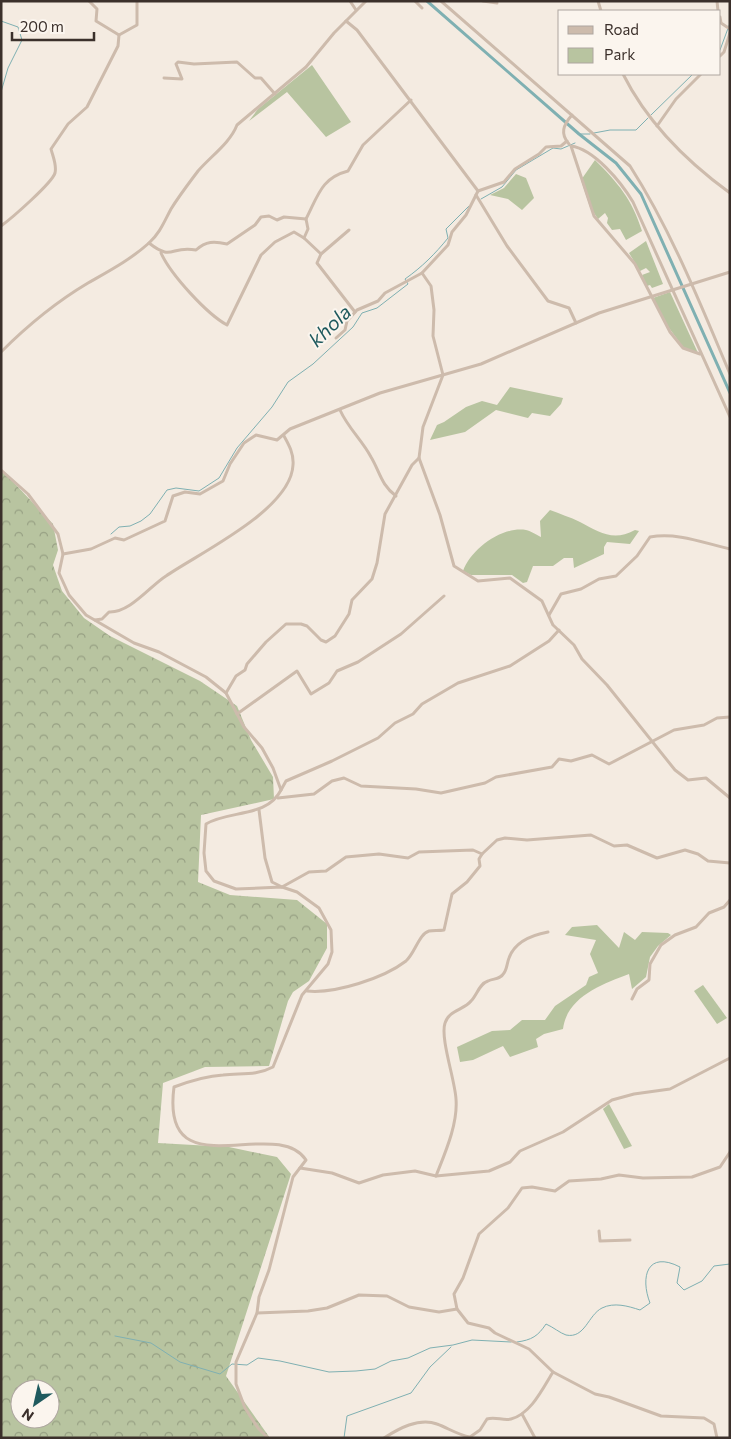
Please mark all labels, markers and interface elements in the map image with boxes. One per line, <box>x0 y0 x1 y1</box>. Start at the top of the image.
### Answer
scale bar <box>12 10 95 42</box>
legend <box>558 10 721 75</box>
text: 200 m <box>20 17 64 35</box>
text: Road <box>604 20 639 38</box>
text: Park <box>604 45 635 63</box>
water label: khola <box>303 299 356 351</box>
north arrow <box>10 1379 60 1429</box>
text: N <box>18 1405 37 1425</box>

